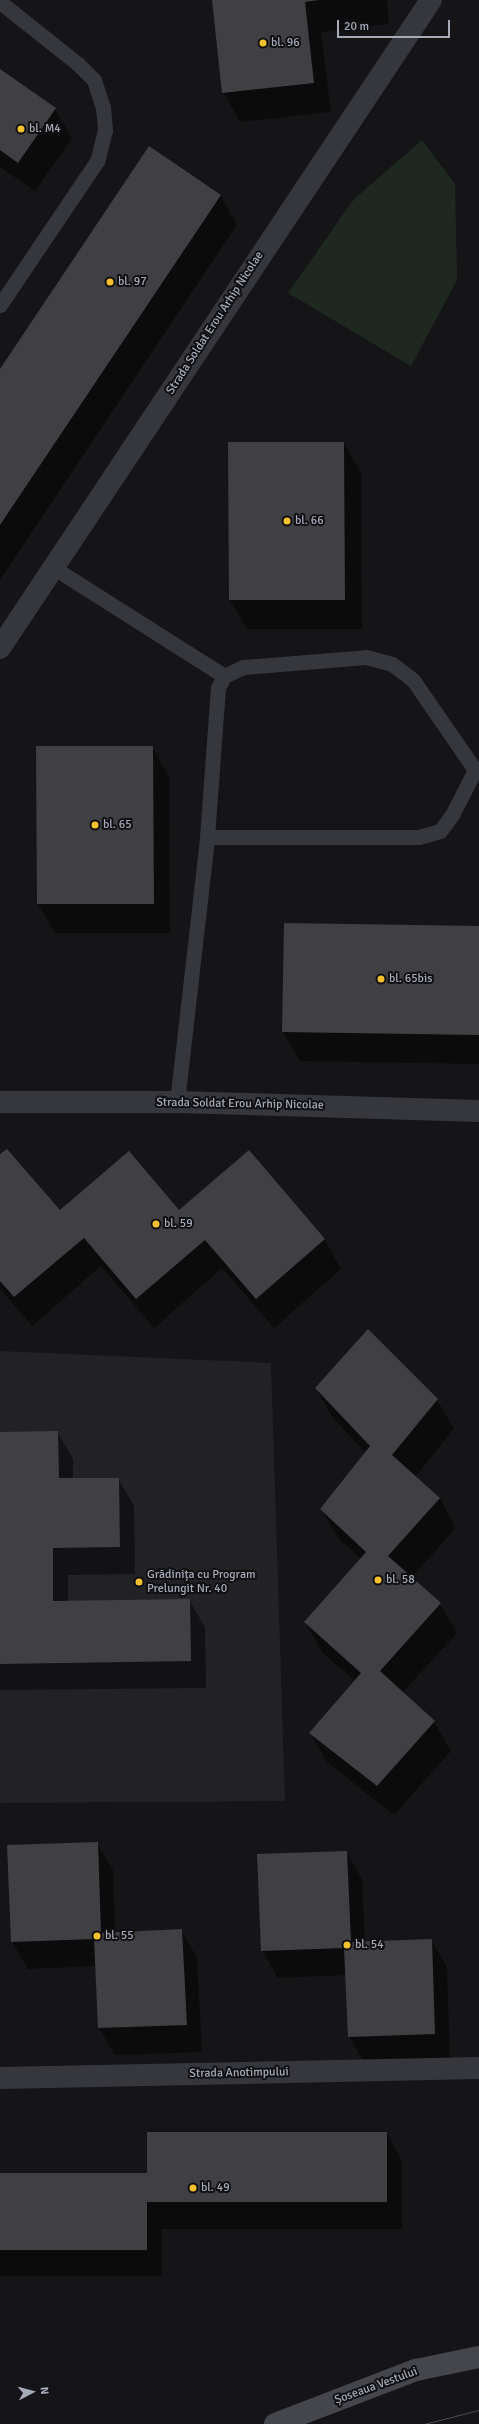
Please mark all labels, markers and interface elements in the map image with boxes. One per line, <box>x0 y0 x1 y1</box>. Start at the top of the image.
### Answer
scale bar <box>339 12 452 38</box>
text: 20 m <box>344 19 369 34</box>
place label: bl. 96 <box>271 36 300 50</box>
marker: bl. 96 <box>258 38 268 48</box>
place label: bl. M4 <box>29 122 61 136</box>
marker: bl. M4 <box>16 124 26 134</box>
street label: Strada Soldat Erou Arhip Nicolae <box>163 249 267 397</box>
place label: bl. 97 <box>118 275 147 289</box>
marker: bl. 97 <box>105 277 115 287</box>
place label: bl. 66 <box>295 514 324 528</box>
marker: bl. 66 <box>282 516 292 526</box>
place label: bl. 65 <box>103 818 132 832</box>
marker: bl. 65 <box>90 820 100 830</box>
place label: bl. 65bis <box>389 972 432 986</box>
marker: bl. 65bis <box>376 974 386 984</box>
street label: Strada Soldat Erou Arhip Nicolae <box>156 1095 324 1113</box>
place label: bl. 59 <box>164 1217 193 1231</box>
marker: bl. 59 <box>151 1219 161 1229</box>
place label: Grădinița cu Program Prelungit Nr. 40 <box>147 1568 256 1596</box>
place label: bl. 58 <box>386 1573 415 1587</box>
marker: bl. 58 <box>373 1575 383 1585</box>
marker: Grădinița cu Program Prelungit Nr. 40 <box>134 1577 144 1587</box>
place label: bl. 55 <box>105 1929 134 1943</box>
marker: bl. 55 <box>92 1931 102 1941</box>
place label: bl. 54 <box>355 1938 384 1952</box>
marker: bl. 54 <box>342 1940 352 1950</box>
street label: Strada Anotimpului <box>189 2065 289 2081</box>
place label: bl. 49 <box>201 2181 230 2195</box>
marker: bl. 49 <box>188 2183 198 2193</box>
street label: Șoseaua Vestului <box>333 2364 419 2408</box>
north arrow <box>12 2372 52 2412</box>
text: N <box>38 2386 51 2395</box>

